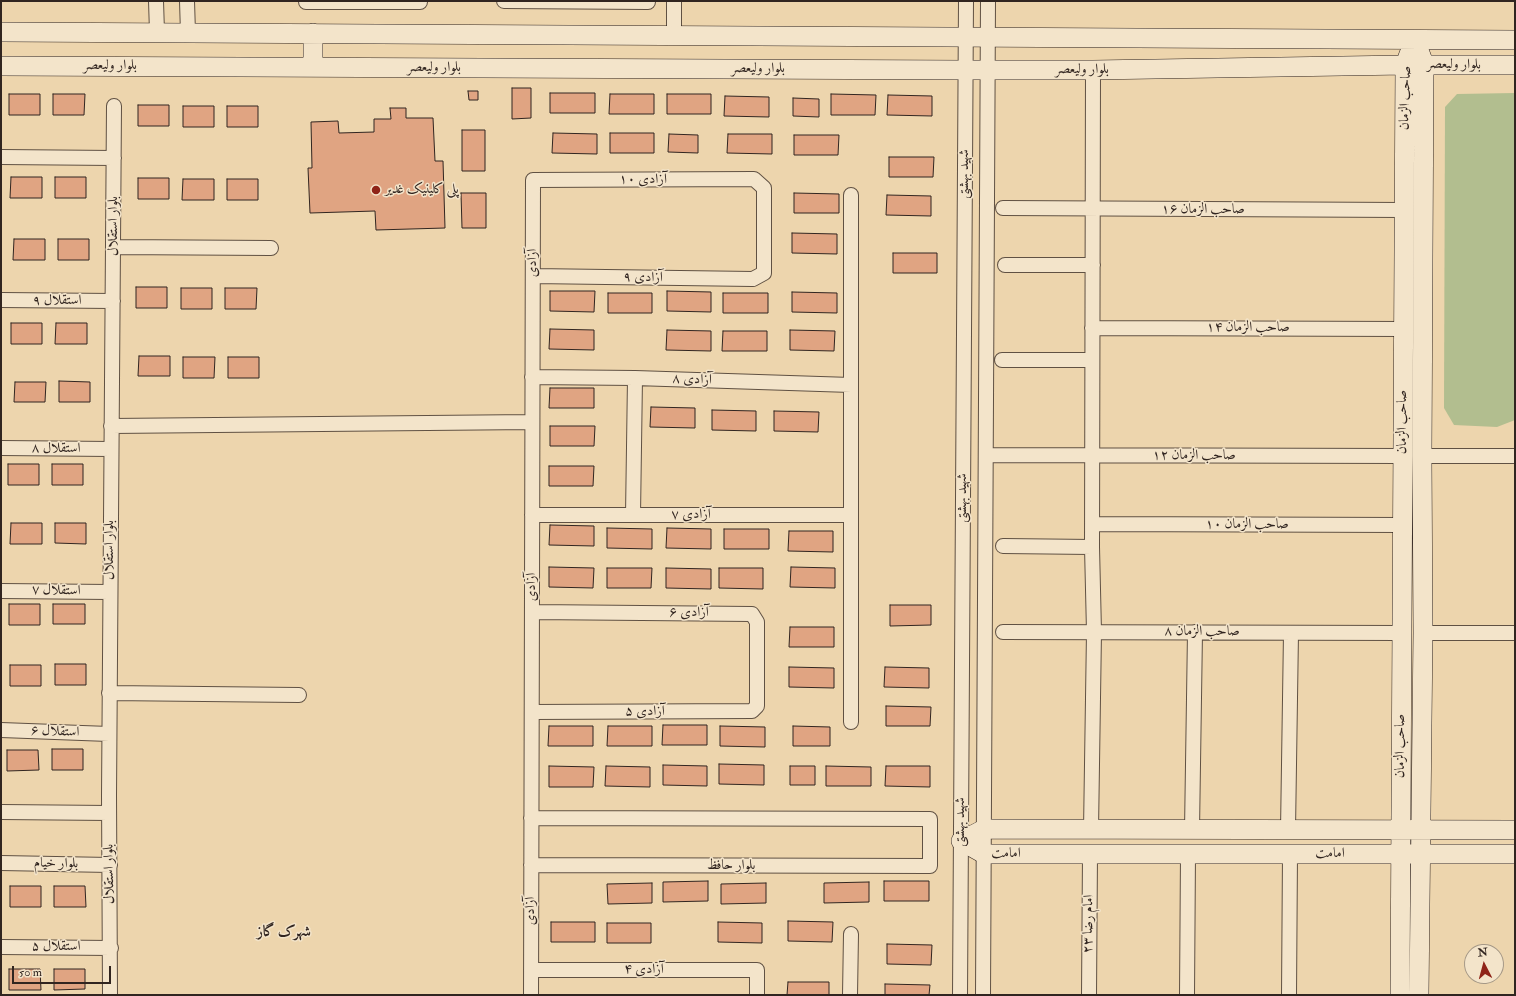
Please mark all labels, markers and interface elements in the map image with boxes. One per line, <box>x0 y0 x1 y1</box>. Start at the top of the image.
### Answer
street label: بلوار ولیعصر <box>1427 56 1481 74</box>
street label: بلوار ولیعصر <box>83 58 137 74</box>
street label: بلوار ولیعصر <box>407 60 461 76</box>
street label: بلوار ولیعصر <box>731 61 785 77</box>
street label: بلوار ولیعصر <box>1055 62 1109 78</box>
street label: صاحب الزمان <box>1396 66 1416 130</box>
street label: شهید بهشتی <box>957 149 973 199</box>
street label: آزادی ۱۰ <box>619 172 667 188</box>
place label: پلی کلینیک غدیر <box>385 182 459 198</box>
marker: پلی کلینیک غدیر <box>370 184 382 196</box>
street label: بلوار استقلال <box>106 196 122 256</box>
street label: صاحب الزمان ۱۶ <box>1161 202 1245 218</box>
street label: آزادی <box>525 249 541 277</box>
street label: آزادی ۹ <box>623 269 663 287</box>
street label: استقلال ۹ <box>33 293 81 309</box>
street label: صاحب الزمان ۱۴ <box>1206 320 1290 336</box>
street label: آزادی ۸ <box>672 371 712 389</box>
street label: صاحب الزمان <box>1395 390 1411 454</box>
street label: استقلال ۸ <box>32 441 80 457</box>
street label: صاحب الزمان ۱۲ <box>1152 448 1236 464</box>
street label: شهید بهشتی <box>955 473 971 523</box>
street label: آزادی ۷ <box>671 507 711 523</box>
street label: صاحب الزمان ۱۰ <box>1205 517 1289 533</box>
street label: بلوار استقلال <box>102 520 118 580</box>
street label: آزادی <box>524 573 540 601</box>
street label: استقلال ۷ <box>31 582 81 600</box>
street label: آزادی ۶ <box>669 605 709 621</box>
street label: صاحب الزمان ۸ <box>1164 624 1240 640</box>
street label: آزادی ۵ <box>625 704 665 720</box>
street label: صاحب الزمان <box>1393 714 1409 778</box>
street label: استقلال ۶ <box>30 723 80 741</box>
street label: شهید بهشتی <box>953 797 969 847</box>
street label: بلوار استقلال <box>101 844 119 904</box>
street label: امامت <box>991 846 1021 862</box>
street label: امامت <box>1315 846 1345 862</box>
street label: بلوار خیام <box>34 855 78 873</box>
street label: بلوار حافظ <box>707 858 755 874</box>
street label: امام رضا ۲۳ <box>1080 894 1098 954</box>
street label: آزادی <box>523 897 539 925</box>
district label: شهرک گاز <box>257 924 311 942</box>
street label: استقلال ۵ <box>32 939 80 955</box>
north arrow <box>1464 944 1504 984</box>
text: N <box>1477 946 1488 960</box>
scale bar <box>14 958 113 984</box>
street label: آزادی ۴ <box>624 962 664 978</box>
text: 50 m <box>19 965 42 980</box>

